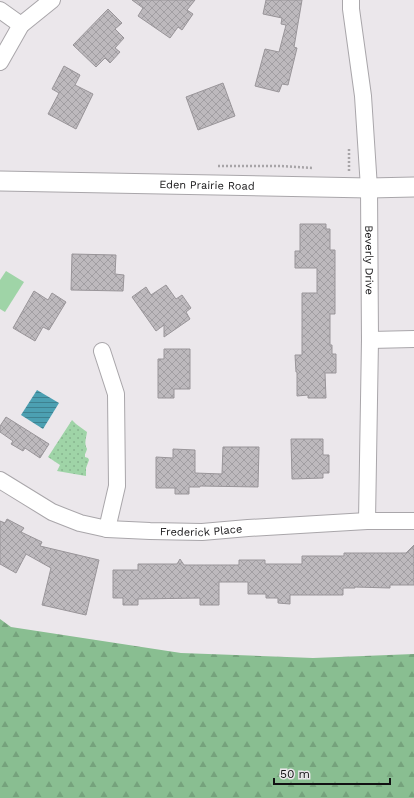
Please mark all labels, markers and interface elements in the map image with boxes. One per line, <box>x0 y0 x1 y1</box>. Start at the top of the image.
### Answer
street label: Eden Prairie Road <box>159 178 255 192</box>
street label: Beverly Drive <box>363 225 376 295</box>
street label: Frederick Place <box>160 522 243 539</box>
scale bar <box>274 760 390 786</box>
text: 50 m <box>280 767 310 781</box>

